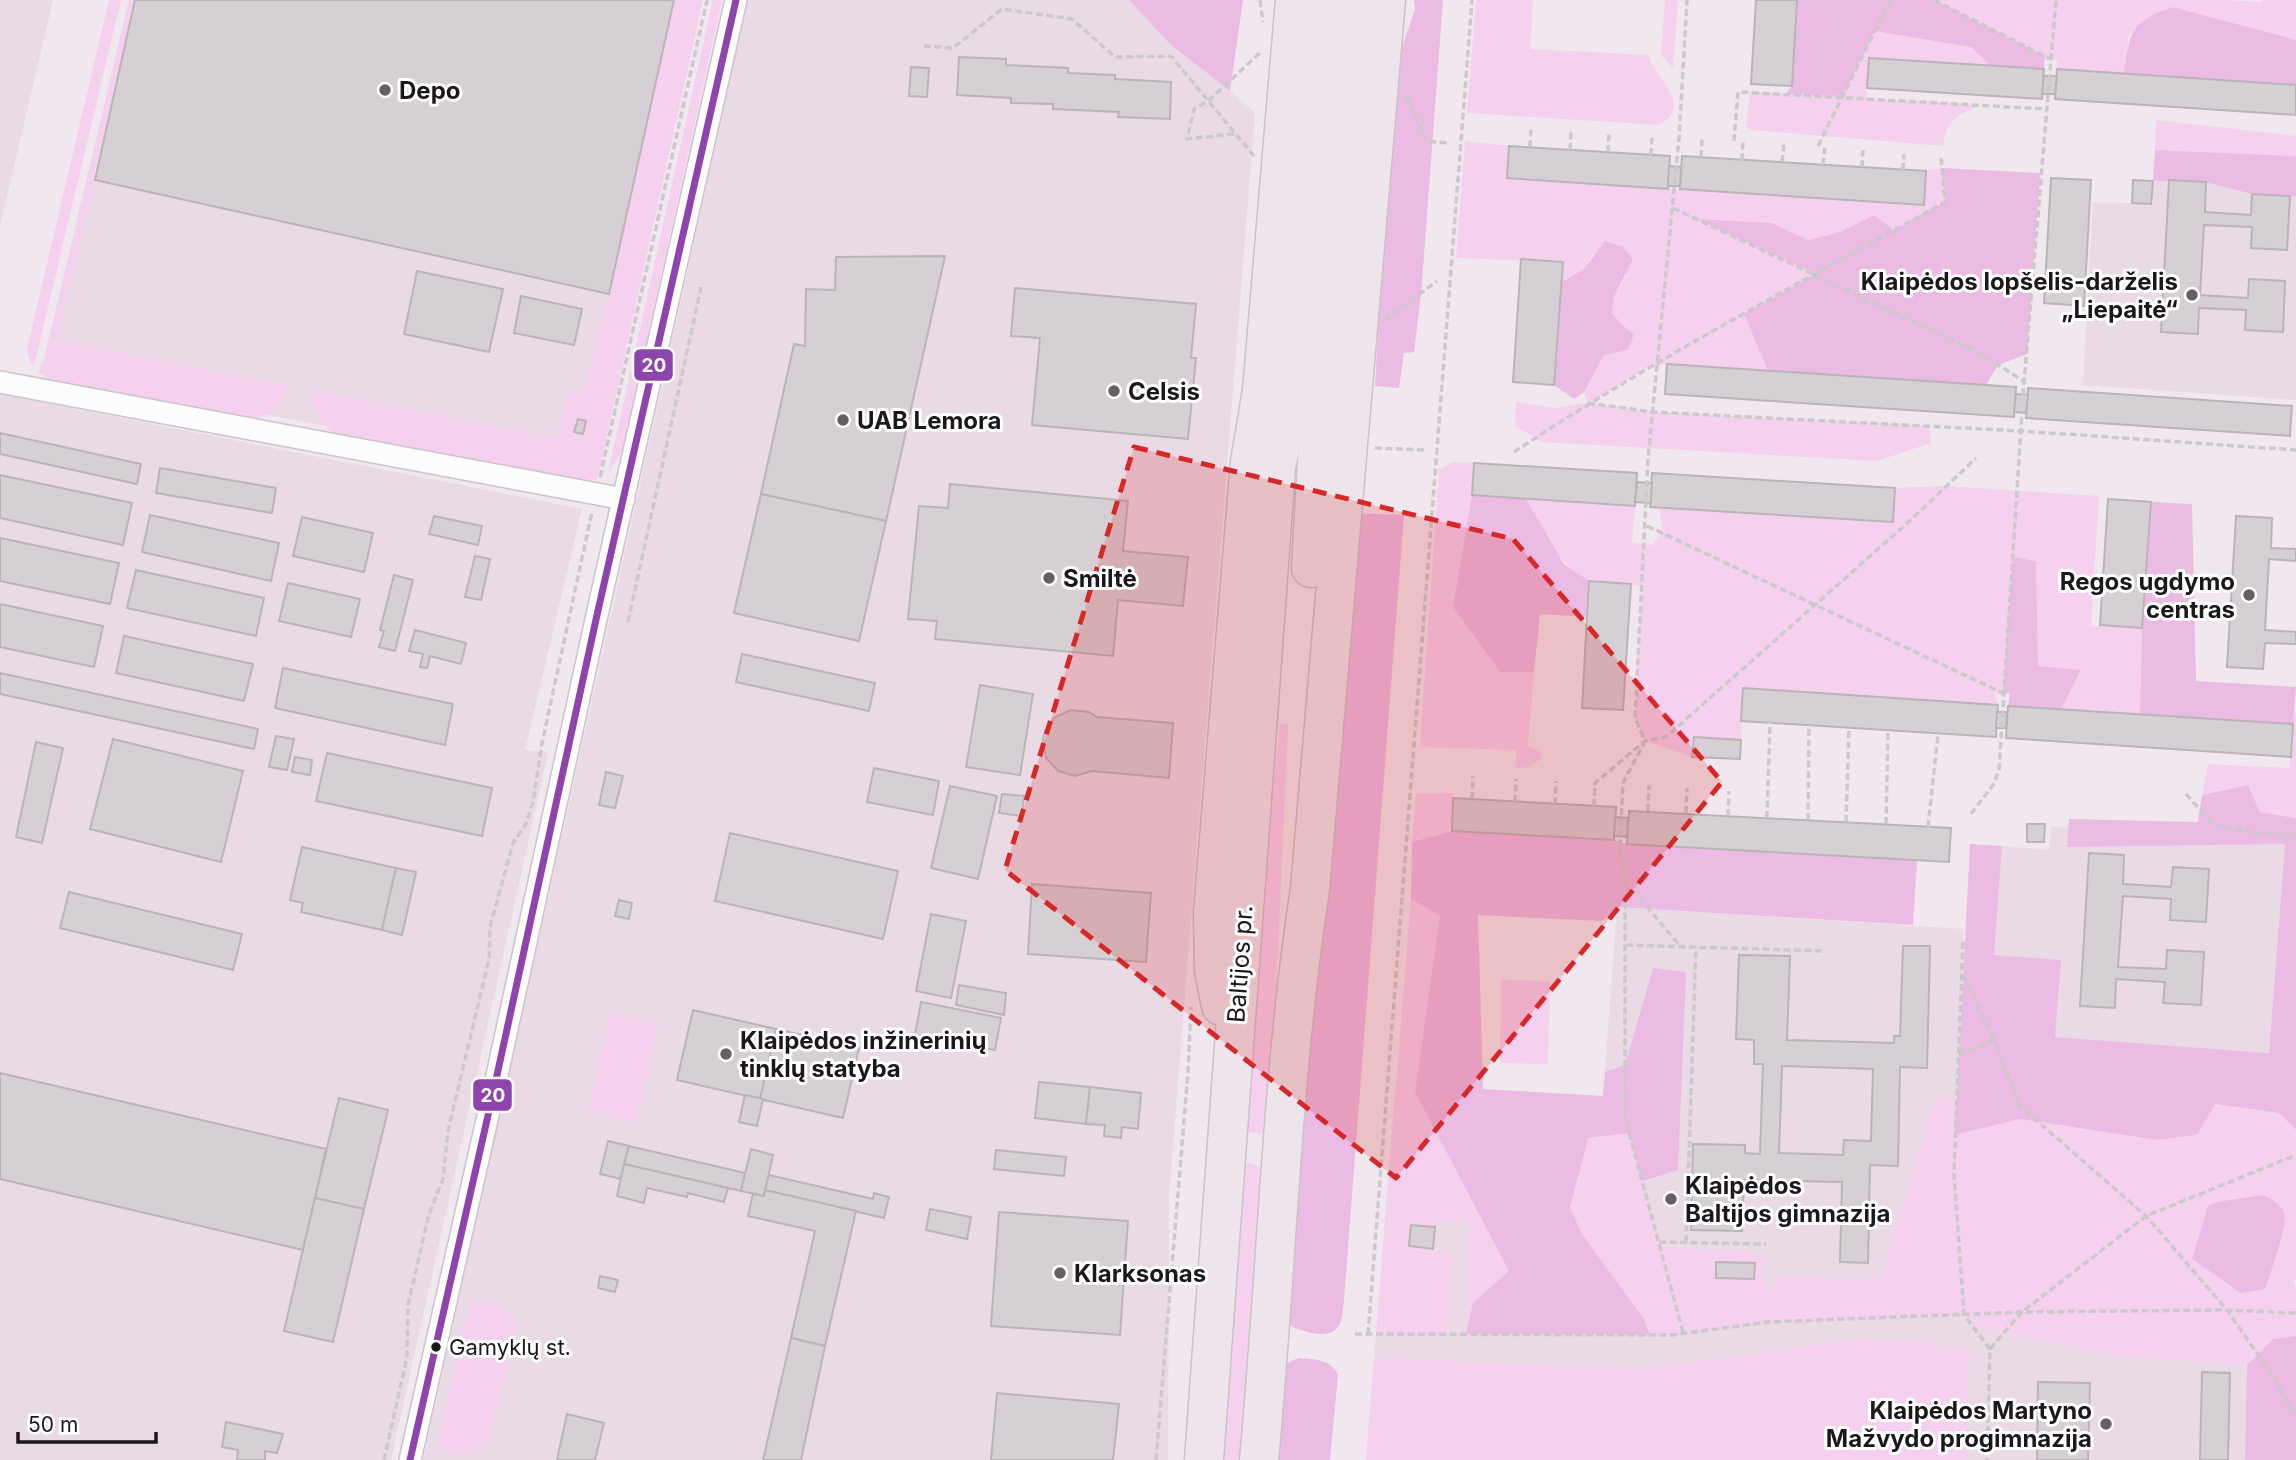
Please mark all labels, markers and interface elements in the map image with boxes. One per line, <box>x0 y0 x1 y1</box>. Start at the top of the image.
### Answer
place label: Depo <box>399 76 460 105</box>
marker: Depo <box>377 82 393 98</box>
place label: Klaipėdos lopšelis-darželis „Liepaitė“ <box>1861 267 2178 324</box>
marker: Klaipėdos lopšelis-darželis „Liepaitė“ <box>2184 287 2200 303</box>
line badge: 20 <box>633 348 674 382</box>
text: 20 <box>642 354 666 377</box>
place label: Celsis <box>1128 377 1200 406</box>
marker: Celsis <box>1106 383 1122 399</box>
place label: UAB Lemora <box>857 406 1001 435</box>
marker: UAB Lemora <box>835 412 851 428</box>
place label: Smiltė <box>1063 564 1137 593</box>
place label: Regos ugdymo centras <box>2060 567 2235 624</box>
marker: Smiltė <box>1041 570 1057 586</box>
marker: Regos ugdymo centras <box>2241 587 2257 603</box>
street label: Baltijos pr. <box>1221 904 1259 1024</box>
place label: Klaipėdos inžinerinių tinklų statyba <box>740 1026 986 1083</box>
marker: Klaipėdos inžinerinių tinklų statyba <box>718 1046 734 1062</box>
line badge: 20 <box>472 1078 513 1112</box>
text: 20 <box>481 1084 505 1107</box>
place label: Klaipėdos Baltijos gimnazija <box>1685 1171 1890 1228</box>
marker: Klaipėdos Baltijos gimnazija <box>1663 1191 1679 1207</box>
place label: Klarksonas <box>1074 1259 1206 1288</box>
marker: Klarksonas <box>1052 1265 1068 1281</box>
place label: Gamyklų st. <box>449 1334 571 1360</box>
marker: Gamyklų st. <box>429 1340 443 1354</box>
place label: Klaipėdos Martyno Mažvydo progimnazija <box>1826 1396 2092 1453</box>
scale bar <box>18 1400 156 1444</box>
text: 50 m <box>28 1412 78 1437</box>
marker: Klaipėdos Martyno Mažvydo progimnazija <box>2098 1416 2114 1432</box>

